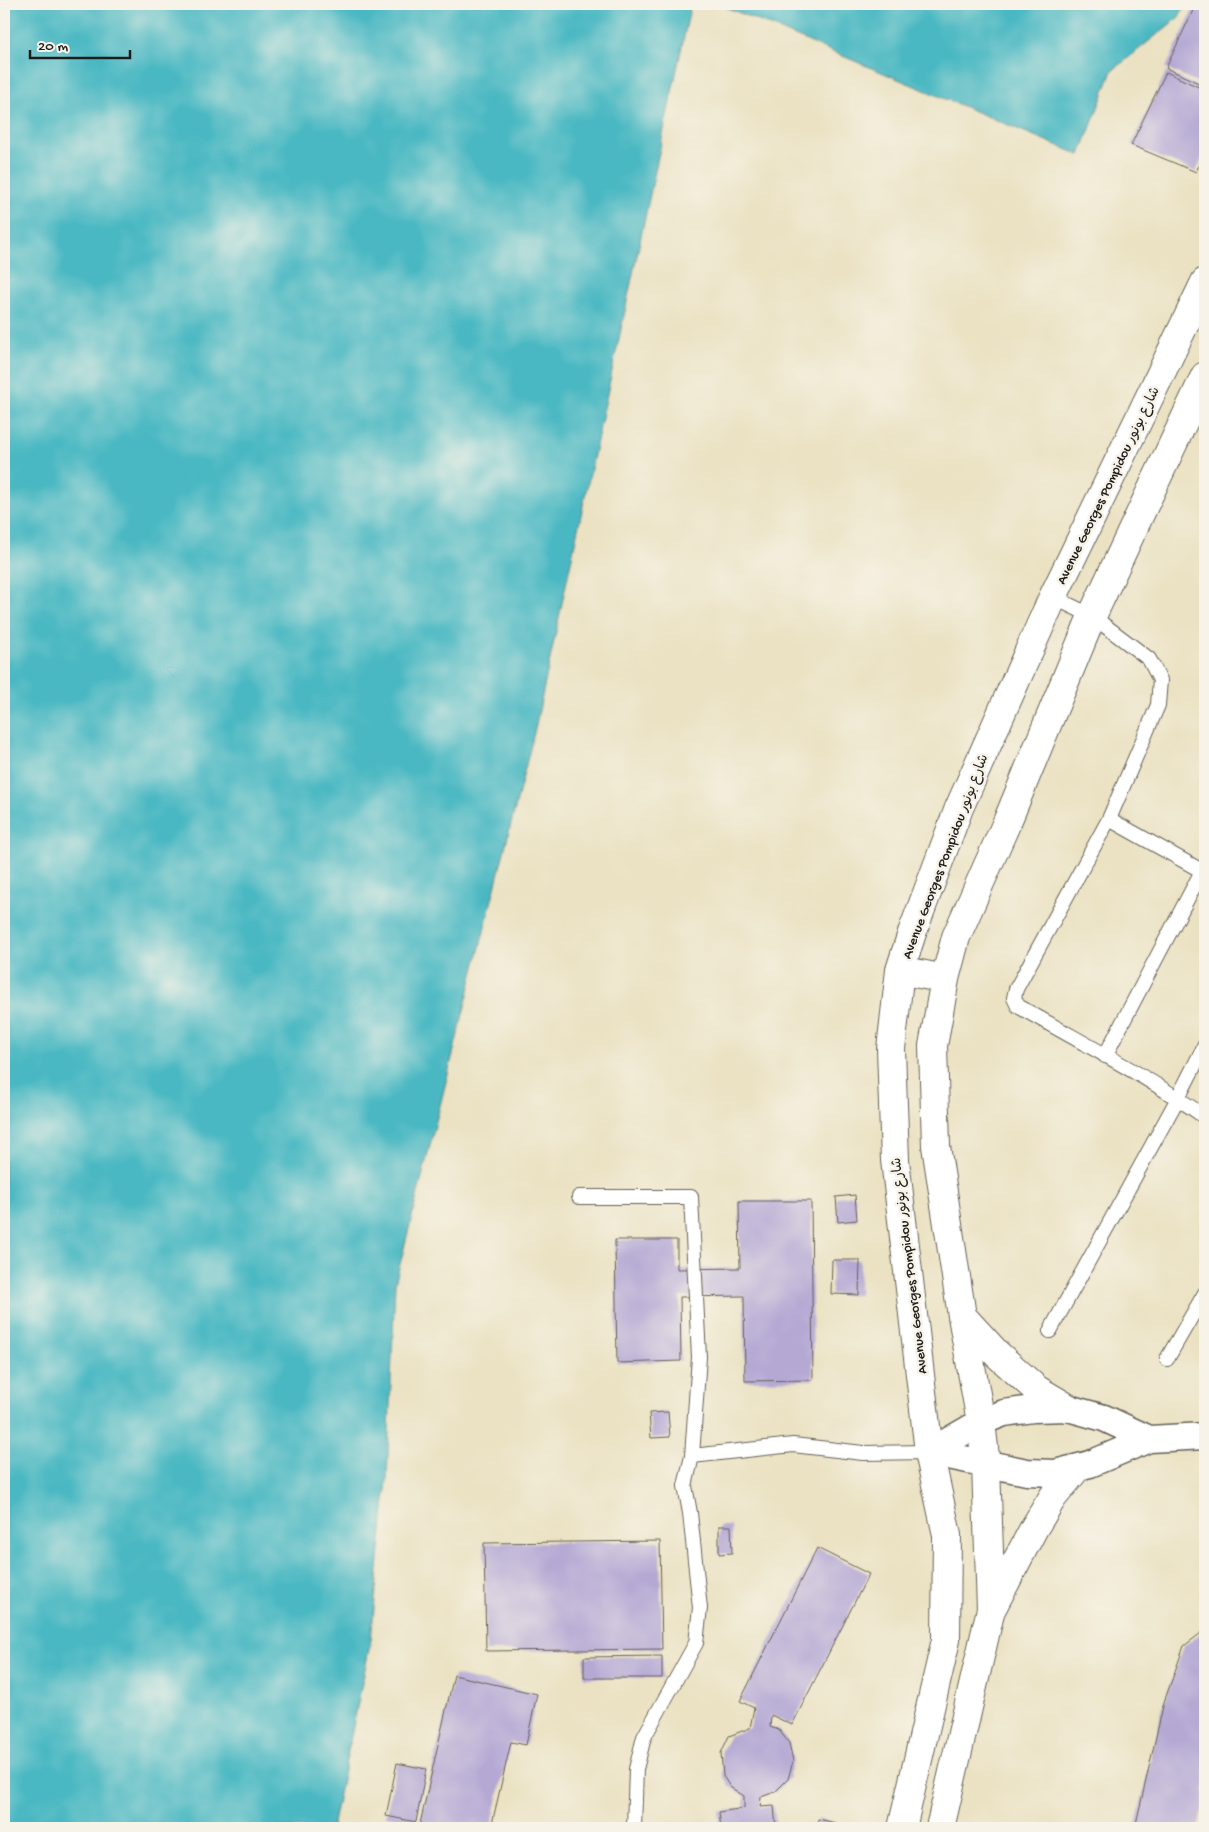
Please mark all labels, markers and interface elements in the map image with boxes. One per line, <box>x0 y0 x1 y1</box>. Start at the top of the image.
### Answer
scale bar <box>30 28 130 60</box>
text: 20 m <box>38 38 68 56</box>
street label: Avenue Georges Pompidou شارع بونور <box>1054 385 1165 588</box>
street label: Avenue Georges Pompidou شارع بونور <box>899 752 993 962</box>
street label: Avenue Georges Pompidou شارع بونور <box>889 1157 932 1375</box>

